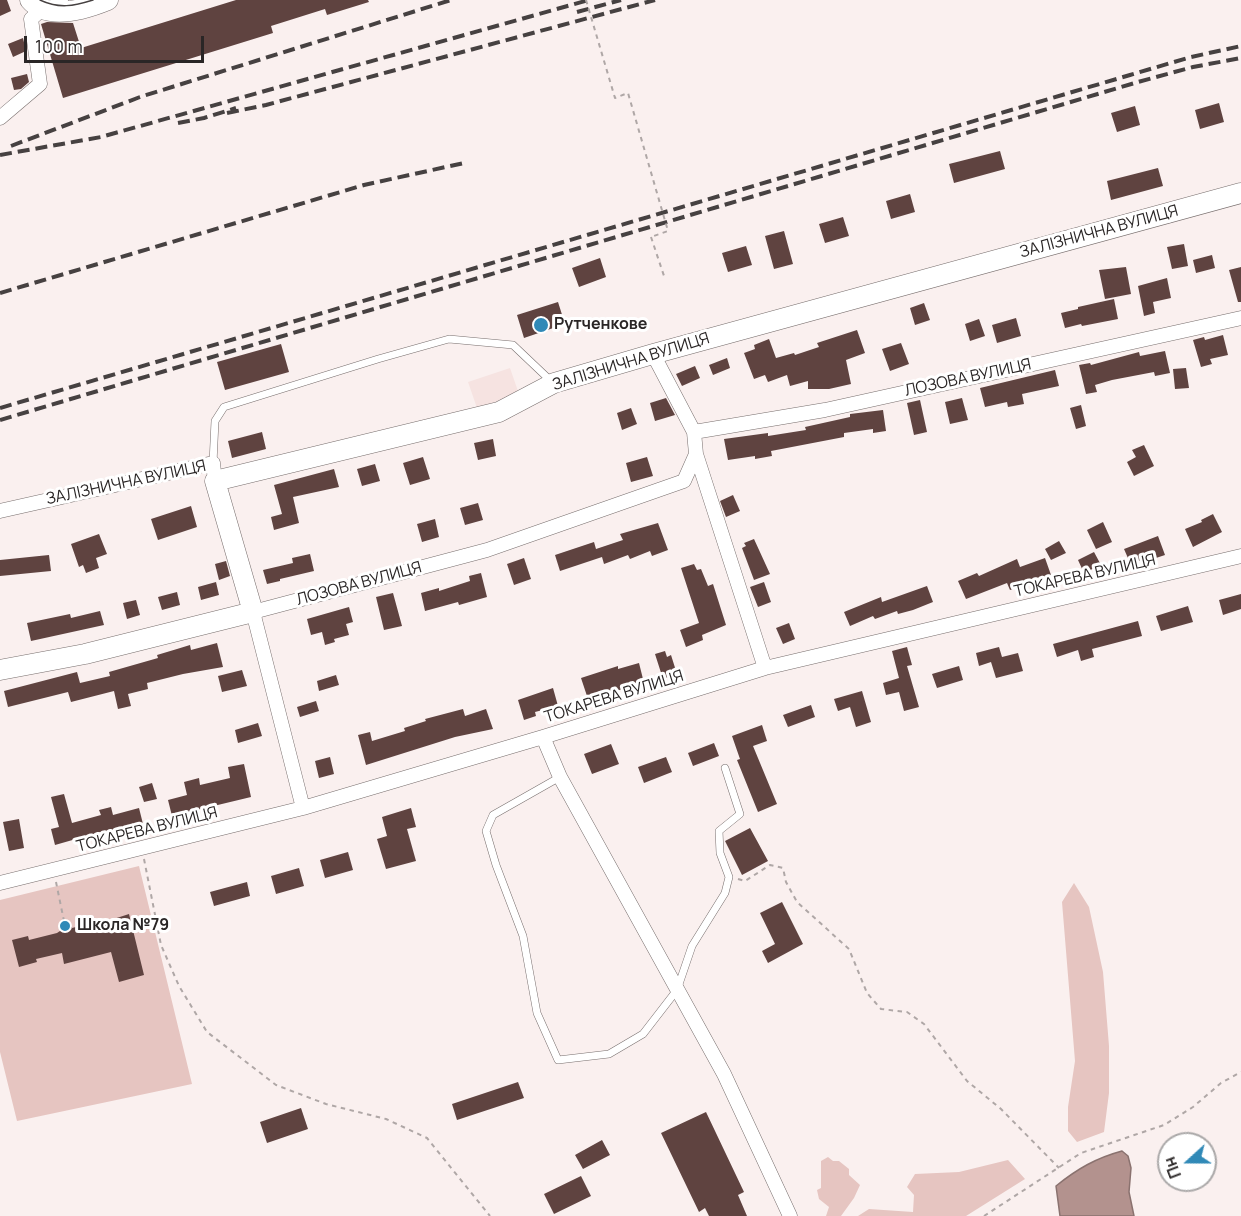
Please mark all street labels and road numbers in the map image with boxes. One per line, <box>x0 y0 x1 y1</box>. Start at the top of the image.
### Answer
street label: ЗАЛІЗНИЧНА ВУЛИЦЯ <box>1018 202 1180 262</box>
street label: ЗАЛІЗНИЧНА ВУЛИЦЯ <box>550 329 712 395</box>
street label: ЛОЗОВА ВУЛИЦЯ <box>903 355 1033 401</box>
street label: ЗАЛІЗНИЧНА ВУЛИЦЯ <box>44 457 208 509</box>
street label: ТОКАРЕВА ВУЛИЦЯ <box>1012 550 1158 602</box>
street label: ЛОЗОВА ВУЛИЦЯ <box>294 558 424 610</box>
street label: ТОКАРЕВА ВУЛИЦЯ <box>542 667 686 727</box>
street label: ТОКАРЕВА ВУЛИЦЯ <box>75 803 219 857</box>

